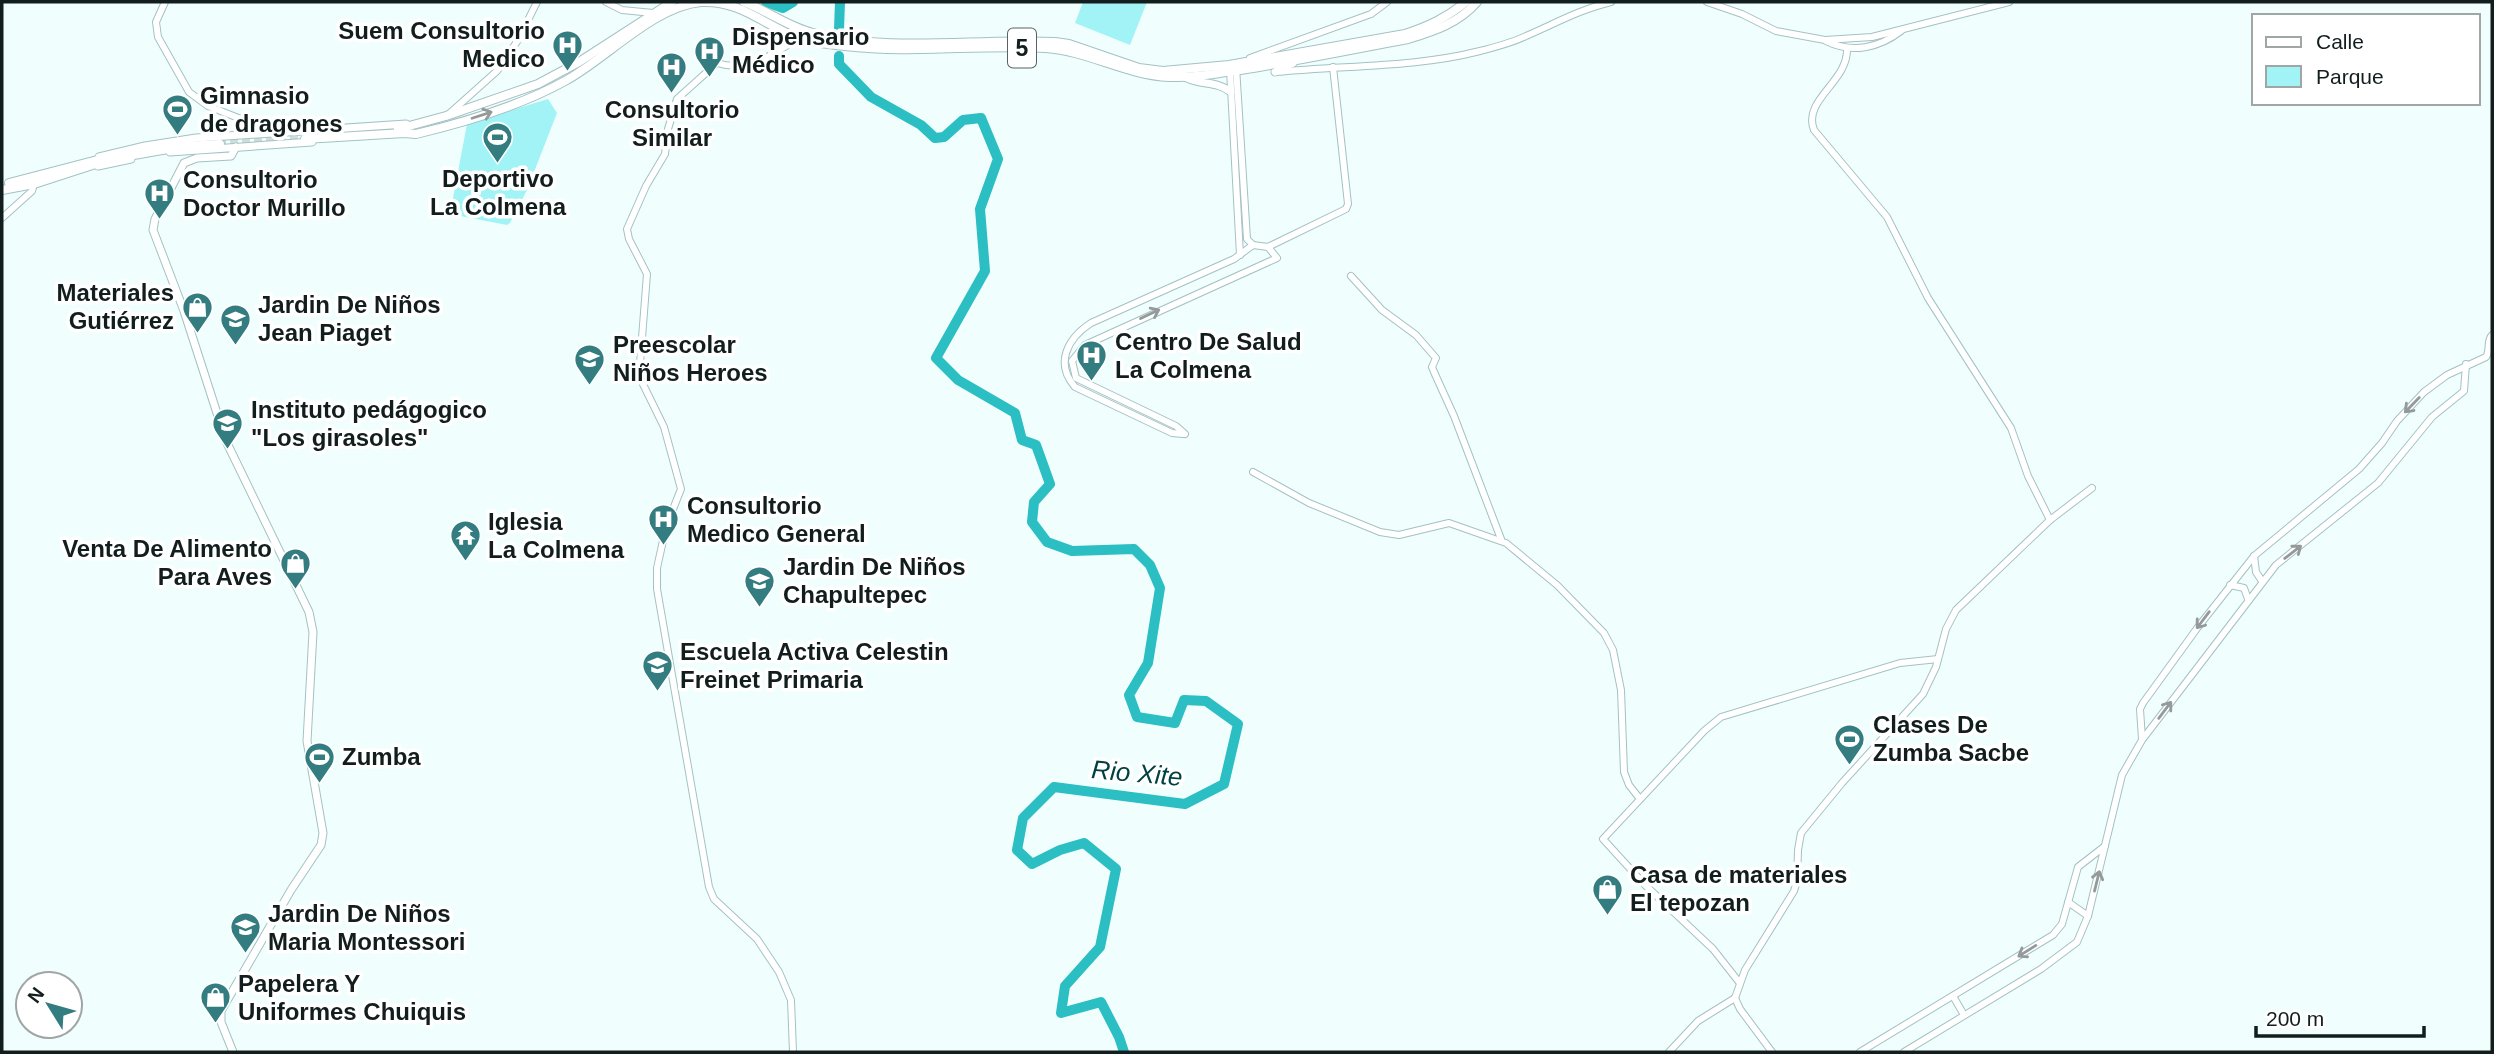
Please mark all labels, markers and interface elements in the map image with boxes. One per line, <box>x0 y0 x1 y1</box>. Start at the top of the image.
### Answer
legend <box>2252 14 2480 105</box>
place label: Suem Consultorio Medico <box>338 17 545 72</box>
place label: Dispensario Médico <box>732 23 869 78</box>
hospital icon: Suem Consultorio Medico <box>551 28 585 72</box>
road number: 5 <box>1008 28 1036 68</box>
text: Calle <box>2316 30 2364 53</box>
hospital icon: Dispensario Médico <box>692 34 726 78</box>
hospital icon: Consultorio Similar <box>655 51 689 95</box>
text: Parque <box>2316 65 2384 88</box>
place label: Gimnasio de dragones <box>200 82 343 137</box>
sports icon: Gimnasio de dragones <box>160 93 194 137</box>
place label: Consultorio Similar <box>605 96 739 151</box>
one-way arrow <box>470 107 492 120</box>
sports icon: Deportivo La Colmena <box>481 120 515 164</box>
place label: Deportivo La Colmena <box>430 165 567 220</box>
place label: Consultorio Doctor Murillo <box>183 166 346 221</box>
hospital icon: Consultorio Doctor Murillo <box>143 177 177 221</box>
place label: Materiales Gutiérrez <box>57 279 174 334</box>
shop icon: Materiales Gutiérrez <box>180 290 214 334</box>
place label: Jardin De Niños Jean Piaget <box>258 291 441 346</box>
school or university icon: Jardin De Niños Jean Piaget <box>218 302 252 346</box>
one-way arrow <box>1139 307 1160 321</box>
place label: Centro De Salud La Colmena <box>1115 328 1302 383</box>
place label: Preescolar Niños Heroes <box>613 331 768 386</box>
hospital icon: Centro De Salud La Colmena <box>1075 339 1109 383</box>
school or university icon: Preescolar Niños Heroes <box>573 342 607 386</box>
place label: Instituto pedágogico "Los girasoles" <box>251 396 487 451</box>
one-way arrow <box>2403 396 2420 413</box>
school or university icon: Instituto pedágogico "Los girasoles" <box>211 407 245 451</box>
place label: Consultorio Medico General <box>687 492 866 547</box>
hospital icon: Consultorio Medico General <box>647 503 681 547</box>
place label: Iglesia La Colmena <box>488 508 625 563</box>
temple icon: Iglesia La Colmena <box>448 519 482 563</box>
place label: Venta De Alimento Para Aves <box>62 535 272 590</box>
one-way arrow <box>2283 544 2301 559</box>
shop icon: Venta De Alimento Para Aves <box>278 546 312 590</box>
place label: Jardin De Niños Chapultepec <box>783 553 966 608</box>
school or university icon: Jardin De Niños Chapultepec <box>743 564 777 608</box>
one-way arrow <box>2196 610 2211 628</box>
place label: Escuela Activa Celestin Freinet Primaria <box>680 638 949 693</box>
school or university icon: Escuela Activa Celestin Freinet Primaria <box>640 649 674 693</box>
one-way arrow <box>2158 701 2173 720</box>
place label: Clases De Zumba Sacbe <box>1873 711 2029 766</box>
sports icon: Clases De Zumba Sacbe <box>1833 722 1867 766</box>
sports icon: Zumba <box>302 740 336 784</box>
place label: Zumba <box>342 743 421 770</box>
water label: Rio Xite <box>1090 754 1184 792</box>
place label: Casa de materiales El tepozan <box>1630 861 1847 916</box>
one-way arrow <box>2091 870 2104 893</box>
shop icon: Casa de materiales El tepozan <box>1590 872 1624 916</box>
place label: Jardin De Niños Maria Montessori <box>268 900 465 955</box>
school or university icon: Jardin De Niños Maria Montessori <box>228 911 262 955</box>
one-way arrow <box>2018 944 2038 958</box>
north arrow <box>14 970 84 1040</box>
place label: Papelera Y Uniformes Chuiquis <box>238 970 466 1025</box>
shop icon: Papelera Y Uniformes Chuiquis <box>198 981 232 1025</box>
text: N <box>23 983 48 1007</box>
scale bar <box>2256 995 2424 1038</box>
text: 200 m <box>2266 1007 2324 1030</box>

